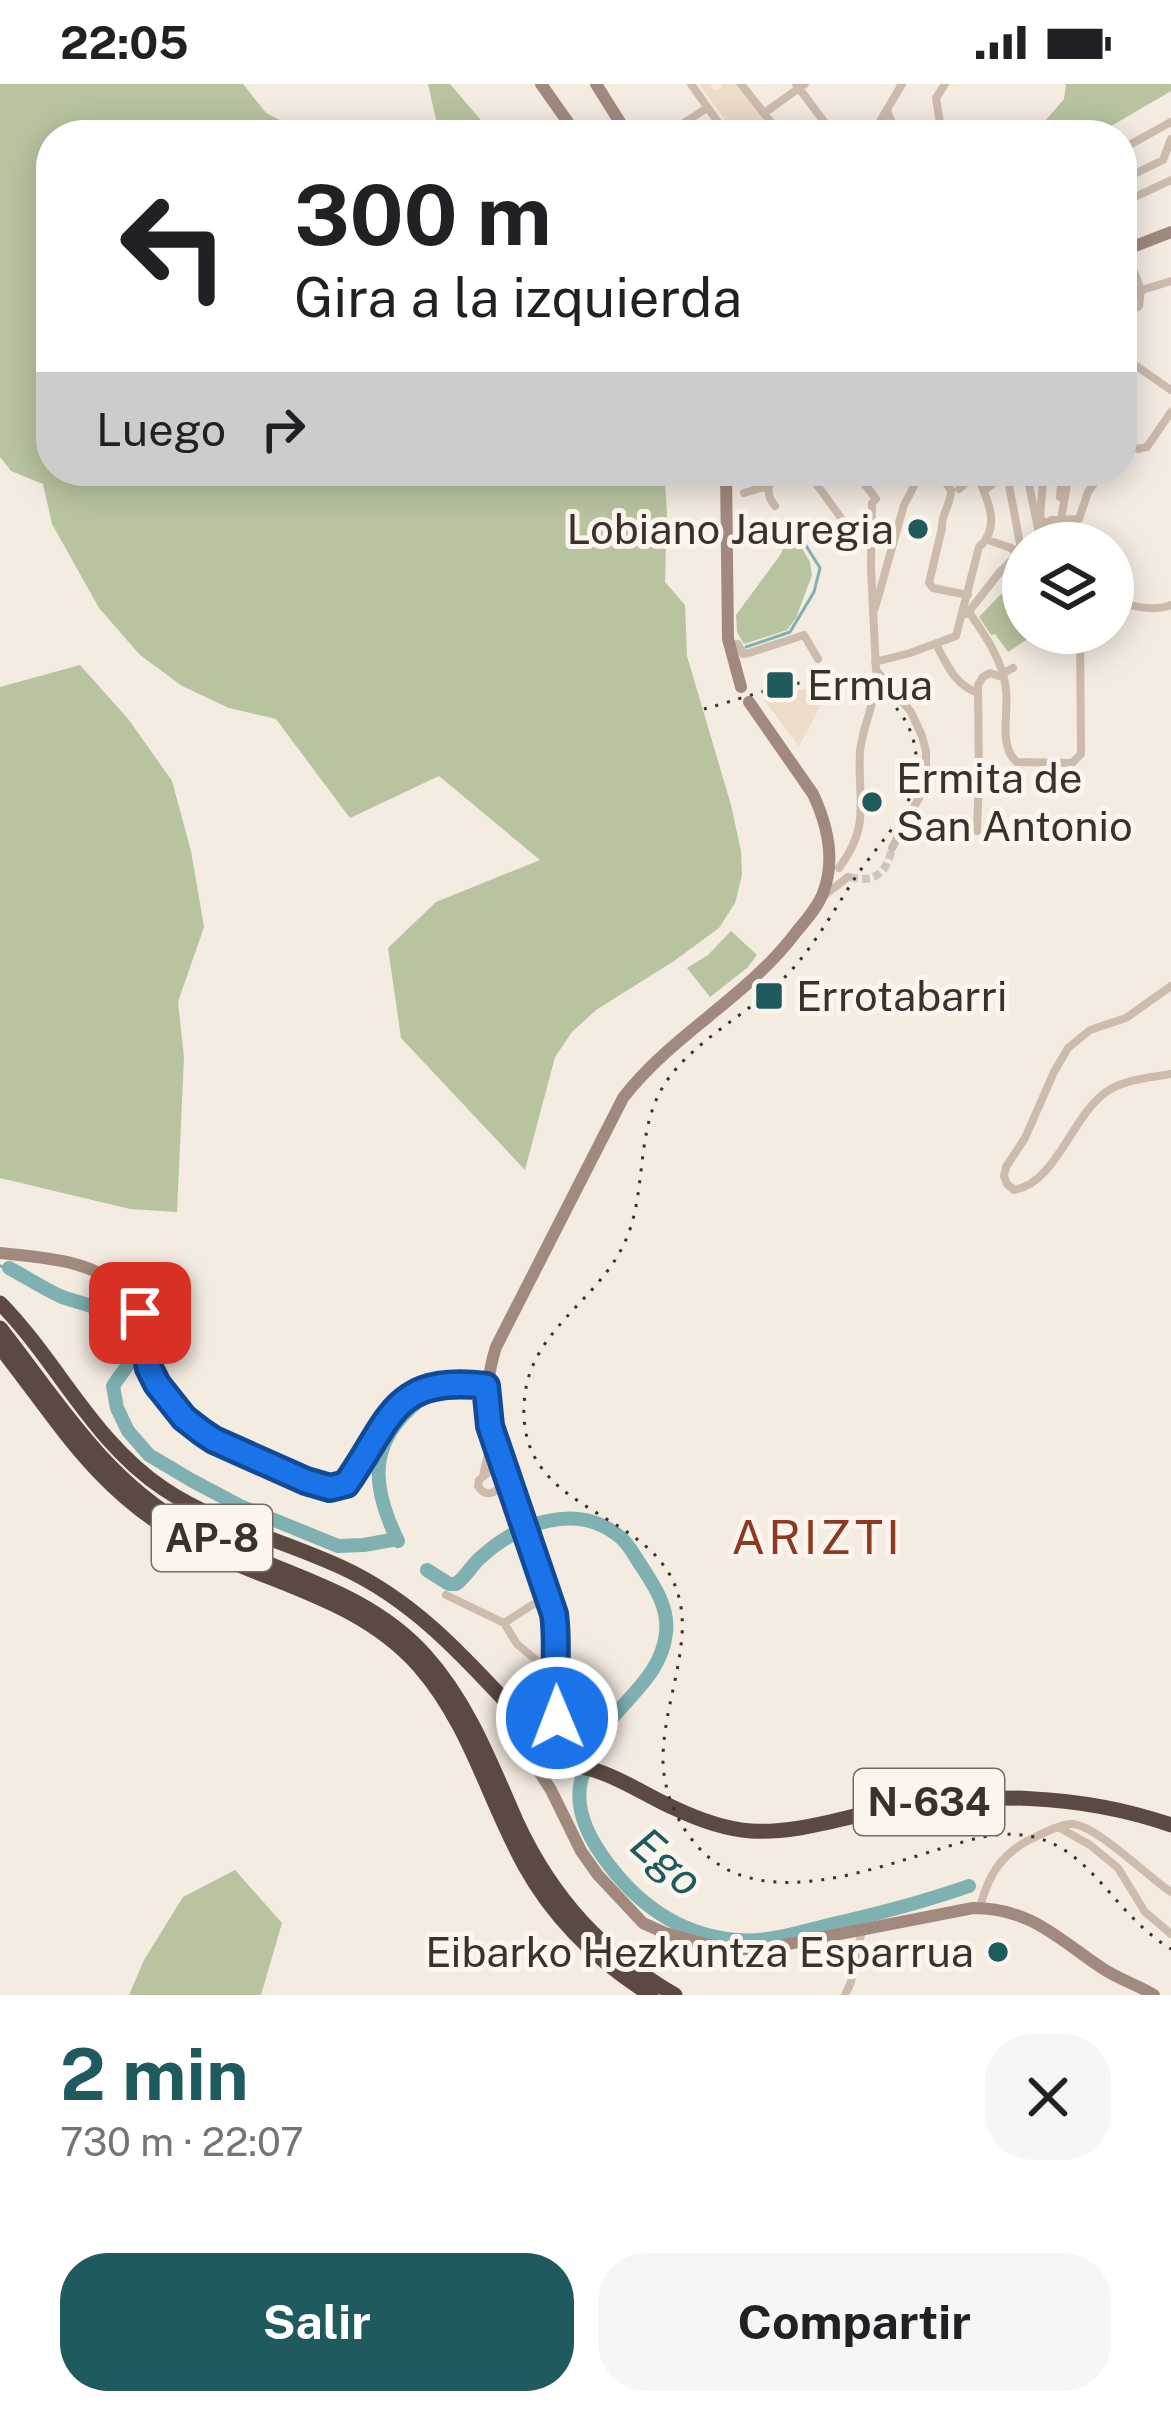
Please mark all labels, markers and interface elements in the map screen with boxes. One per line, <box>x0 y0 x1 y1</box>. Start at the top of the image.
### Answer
text: 22:05 <box>60 16 189 69</box>
text: 300 m <box>294 165 552 264</box>
icon: left <box>96 168 252 324</box>
text: Gira a la izquierda <box>294 266 742 329</box>
icon: right <box>250 396 316 462</box>
text: Luego <box>96 403 226 456</box>
place label: Lobiano Jauregia <box>567 504 894 553</box>
marker: Lobiano Jauregia <box>905 516 931 542</box>
map controls <box>1002 522 1134 654</box>
button: layers <box>1002 522 1134 654</box>
place label: Ermua <box>807 660 933 709</box>
marker: Ermua <box>764 669 796 701</box>
place label: Ermita de San Antonio <box>896 753 1133 850</box>
marker: Ermita de San Antonio <box>859 789 885 815</box>
place label: Errotabarri <box>796 971 1007 1020</box>
marker: Errotabarri <box>753 980 785 1012</box>
pin <box>89 1262 191 1364</box>
icon: arrive <box>107 1280 173 1346</box>
road number: AP-8 <box>152 1505 272 1571</box>
district label: ARIZTI <box>731 1508 903 1565</box>
position arrow <box>494 1655 620 1781</box>
road number: N-634 <box>854 1769 1004 1835</box>
water label: Ego <box>621 1816 714 1907</box>
place label: Eibarko Hezkuntza Esparrua <box>425 1927 974 1976</box>
marker: Eibarko Hezkuntza Esparrua <box>985 1939 1011 1965</box>
text: 2 min <box>60 2032 249 2116</box>
button: close <box>985 2034 1111 2160</box>
text: 730 m · 22:07 <box>60 2119 304 2165</box>
button: Salir <box>60 2253 574 2391</box>
button: Compartir <box>598 2253 1111 2391</box>

